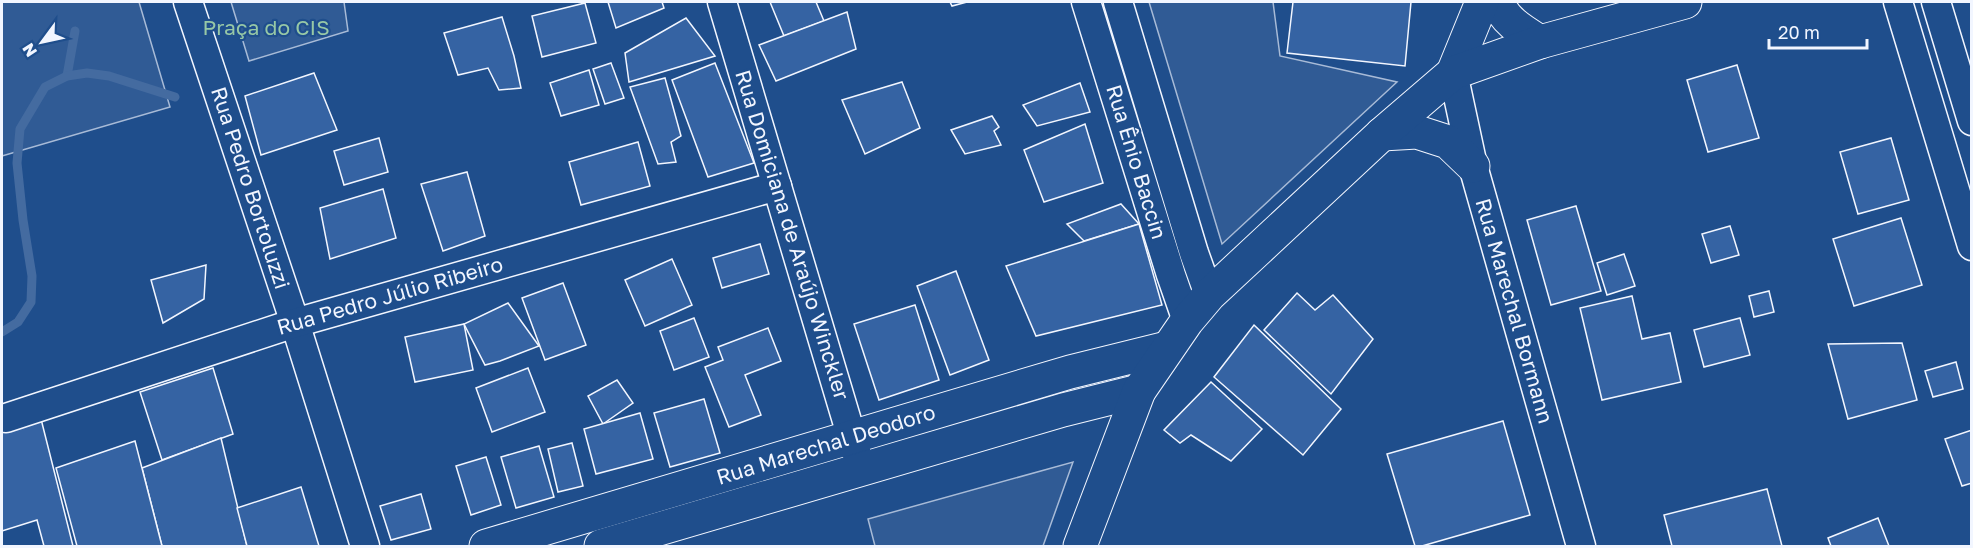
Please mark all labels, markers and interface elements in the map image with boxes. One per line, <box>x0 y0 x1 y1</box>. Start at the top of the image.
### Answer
north arrow <box>12 12 72 72</box>
scale bar <box>1769 12 1866 50</box>
park label: Praça do CIS <box>202 14 330 40</box>
text: 20 m <box>1778 21 1820 43</box>
text: N <box>18 40 41 61</box>
street label: Rua Domiciana de Araújo Winckler <box>730 67 856 403</box>
street label: Rua Ênio Baccin <box>1101 81 1173 242</box>
street label: Rua Pedro Bortoluzzi <box>206 83 296 292</box>
street label: Rua Marechal Bormann <box>1470 195 1560 426</box>
street label: Rua Pedro Júlio Ribeiro <box>274 250 506 340</box>
street label: Rua Marechal Deodoro <box>713 398 938 490</box>

